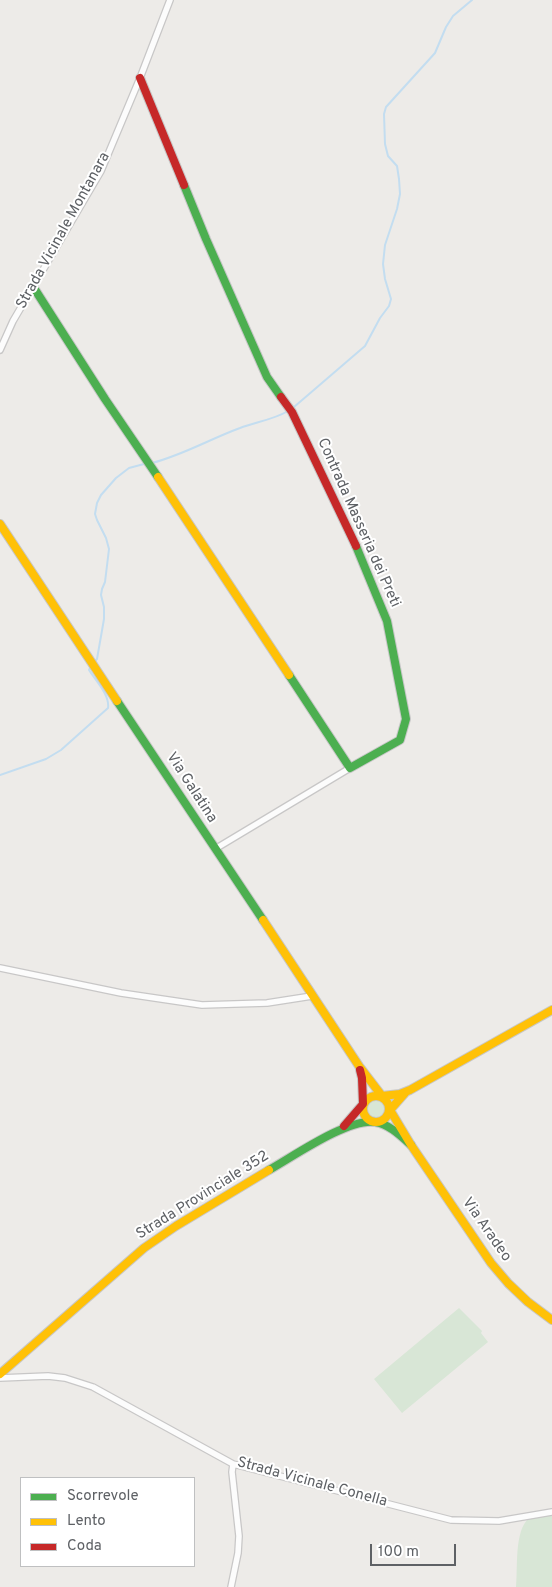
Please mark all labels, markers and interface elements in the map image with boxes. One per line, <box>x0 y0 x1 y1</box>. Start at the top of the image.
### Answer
street label: Strada Vicinale Montanara <box>13 149 115 313</box>
street label: Contrada Masseria dei Preti <box>312 436 404 610</box>
street label: Via Galatina <box>162 749 220 827</box>
street label: Strada Provinciale 352 <box>133 1148 273 1244</box>
street label: Via Aradeo <box>457 1195 515 1265</box>
street label: Strada Vicinale Conella <box>235 1454 389 1512</box>
legend <box>20 1477 195 1567</box>
text: Scorrevole <box>67 1487 139 1506</box>
text: Lento <box>67 1512 106 1531</box>
scale bar <box>372 1534 458 1566</box>
text: Coda <box>67 1537 102 1556</box>
text: 100 m <box>378 1543 419 1562</box>

